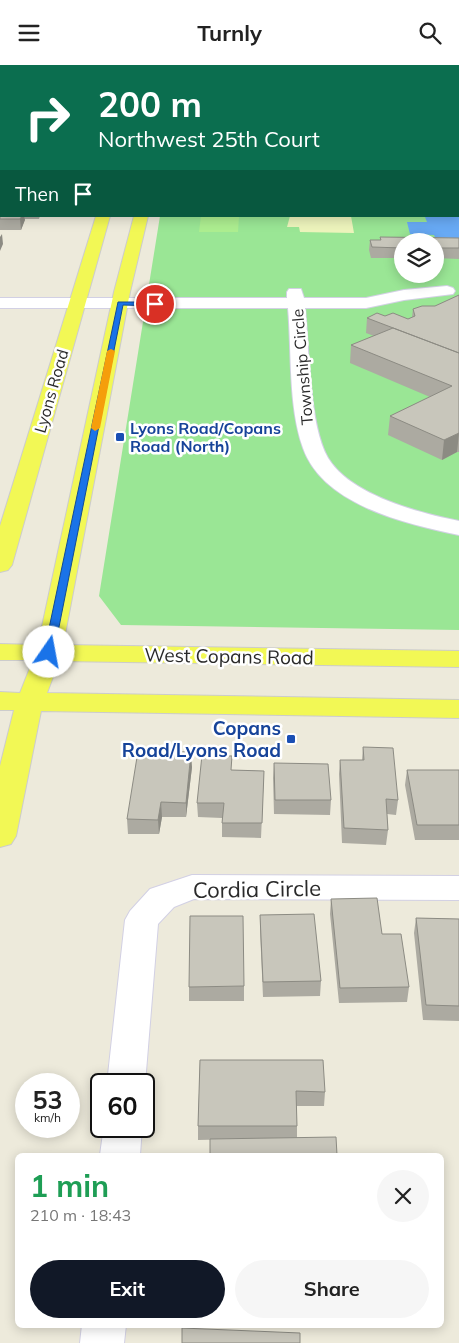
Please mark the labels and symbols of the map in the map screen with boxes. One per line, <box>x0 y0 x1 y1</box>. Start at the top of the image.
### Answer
pin <box>134 283 176 325</box>
street label: Township Circle <box>287 308 317 426</box>
street label: Lyons Road <box>29 347 73 435</box>
place label: Lyons Road/Copans Road (North) <box>130 418 281 456</box>
marker: Lyons Road/Copans Road (North) <box>114 431 126 443</box>
position arrow <box>22 625 74 677</box>
street label: West Copans Road <box>144 643 314 669</box>
place label: Copans Road/Lyons Road <box>122 716 281 762</box>
marker: Copans Road/Lyons Road <box>285 733 297 745</box>
street label: Cordia Circle <box>193 874 321 904</box>
speed limit sign: 60 <box>90 1073 155 1138</box>

